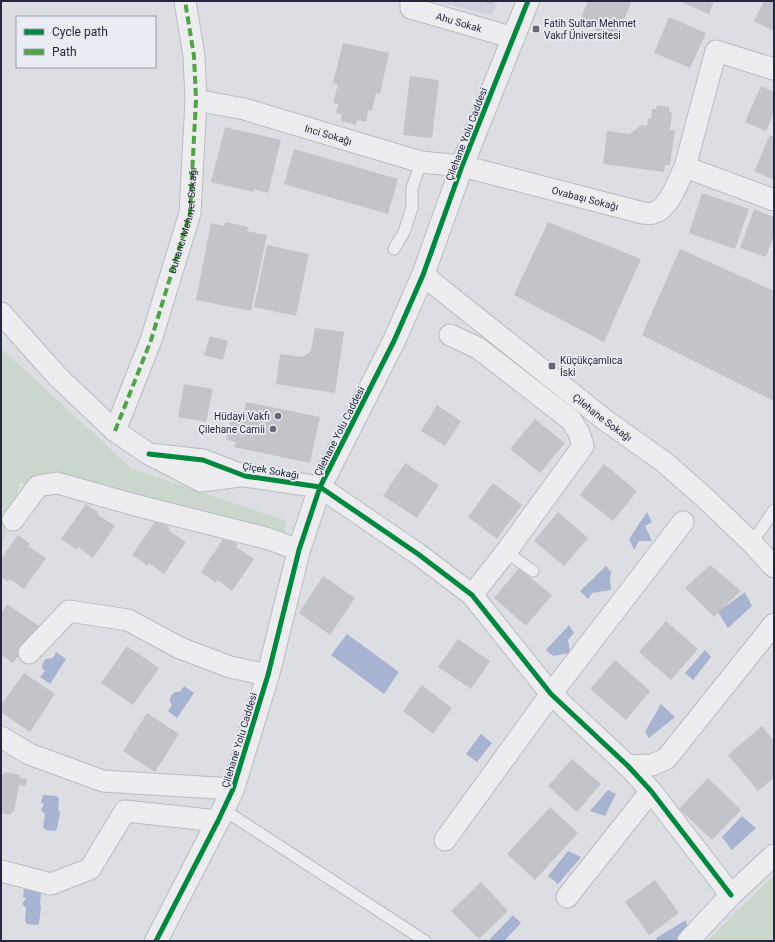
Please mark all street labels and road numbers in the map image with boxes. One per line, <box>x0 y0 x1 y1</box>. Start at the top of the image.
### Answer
street label: Ahu Sokak <box>435 11 484 35</box>
street label: Çilehane Yolu Caddesi <box>444 86 489 182</box>
street label: Inci Sokağı <box>303 123 353 147</box>
street label: Duhancı Mehmet Sokağı <box>167 167 198 275</box>
street label: Ovabaşı Sokağı <box>550 185 620 212</box>
street label: Çilehane Yolu Caddesi <box>312 385 367 478</box>
street label: Çilehane Sokağı <box>570 392 634 443</box>
street label: Çiçek Sokağı <box>242 460 300 481</box>
street label: Çilehane Yolu Caddesi <box>220 691 259 789</box>

